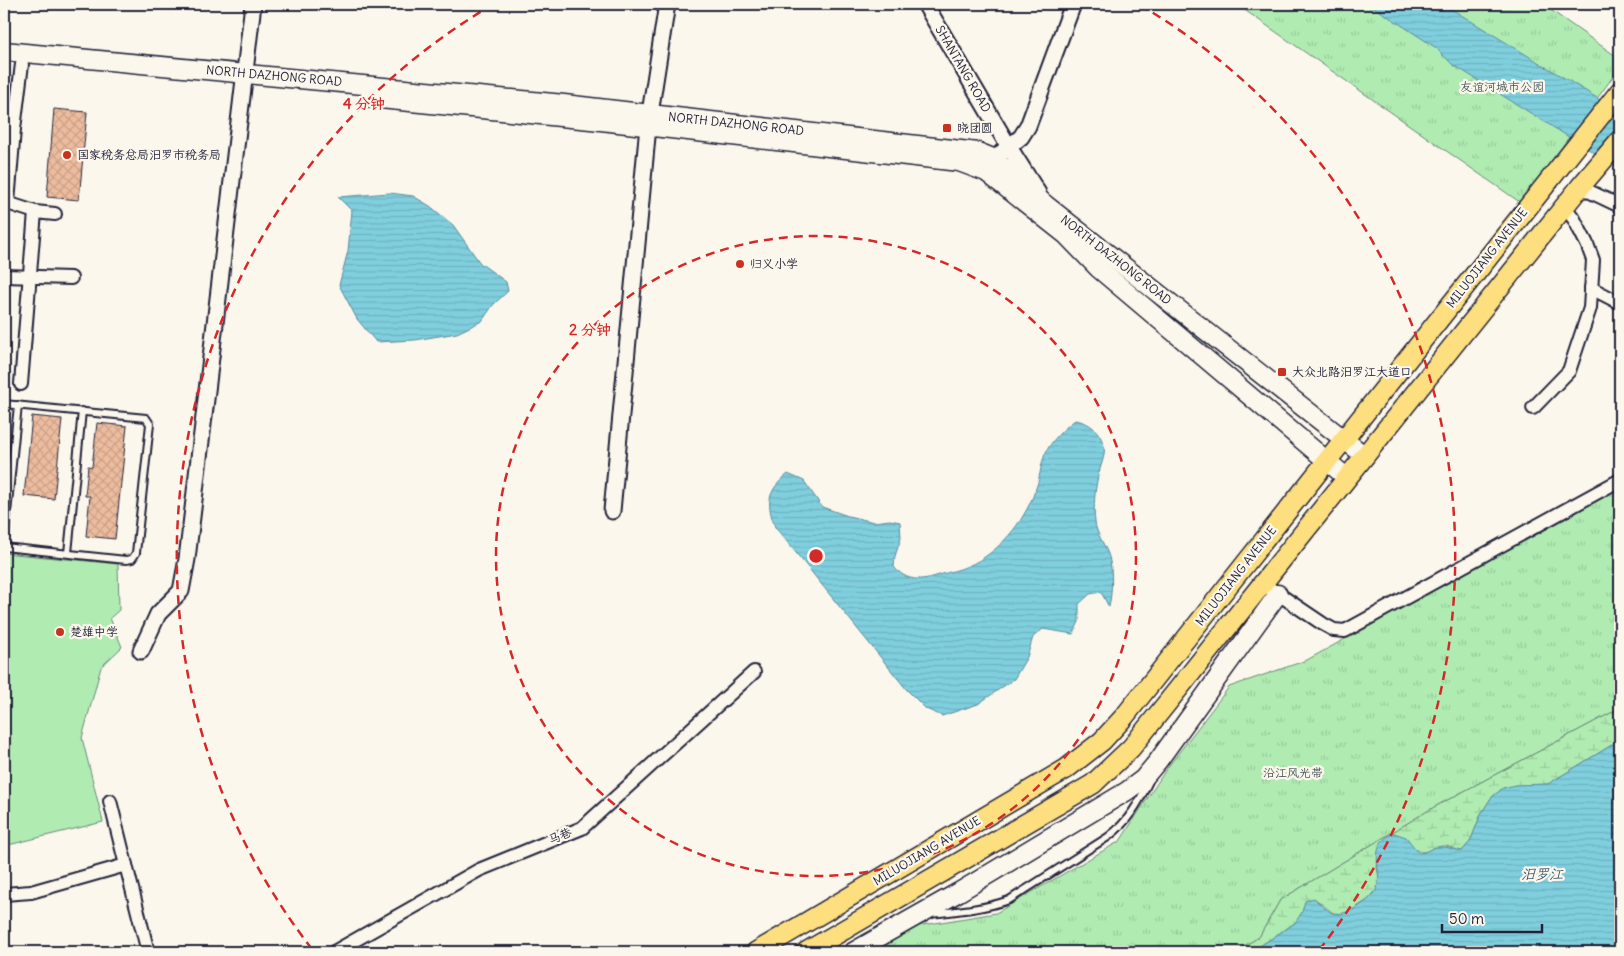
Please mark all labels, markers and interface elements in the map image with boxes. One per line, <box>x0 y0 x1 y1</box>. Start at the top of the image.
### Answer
street label: SHANTANG ROAD <box>933 23 994 115</box>
street label: NORTH DAZHONG ROAD <box>205 62 343 89</box>
park label: 友谊河城市公园 <box>1460 79 1544 94</box>
text: 4 分钟 <box>343 94 385 113</box>
street label: NORTH DAZHONG ROAD <box>667 109 805 138</box>
place label: 晓团圆 <box>957 120 993 135</box>
marker: 晓团圆 <box>941 122 953 134</box>
place label: 国家税务总局汨罗市税务局 <box>77 147 221 162</box>
marker: 国家税务总局汨罗市税务局 <box>61 149 73 161</box>
street label: MILUOJIANG AVENUE <box>1443 205 1530 311</box>
street label: NORTH DAZHONG ROAD <box>1058 212 1175 308</box>
place label: 归义小学 <box>750 256 798 271</box>
marker: 归义小学 <box>734 258 746 270</box>
text: 2 分钟 <box>569 320 611 339</box>
place label: 大众北路汨罗江大道口 <box>1292 364 1412 379</box>
marker: 大众北路汨罗江大道口 <box>1276 366 1288 378</box>
street label: MILUOJIANG AVENUE <box>1192 523 1279 629</box>
centre of rings <box>807 547 825 565</box>
place label: 楚雄中学 <box>70 624 118 639</box>
marker: 楚雄中学 <box>54 626 66 638</box>
park label: 沿江风光带 <box>1263 765 1323 780</box>
street label: MILUOJIANG AVENUE <box>870 813 983 889</box>
street label: 马巷 <box>546 824 574 847</box>
water label: 汨罗江 <box>1521 865 1564 883</box>
scale bar <box>1442 901 1542 933</box>
text: 50 m <box>1449 909 1484 928</box>

